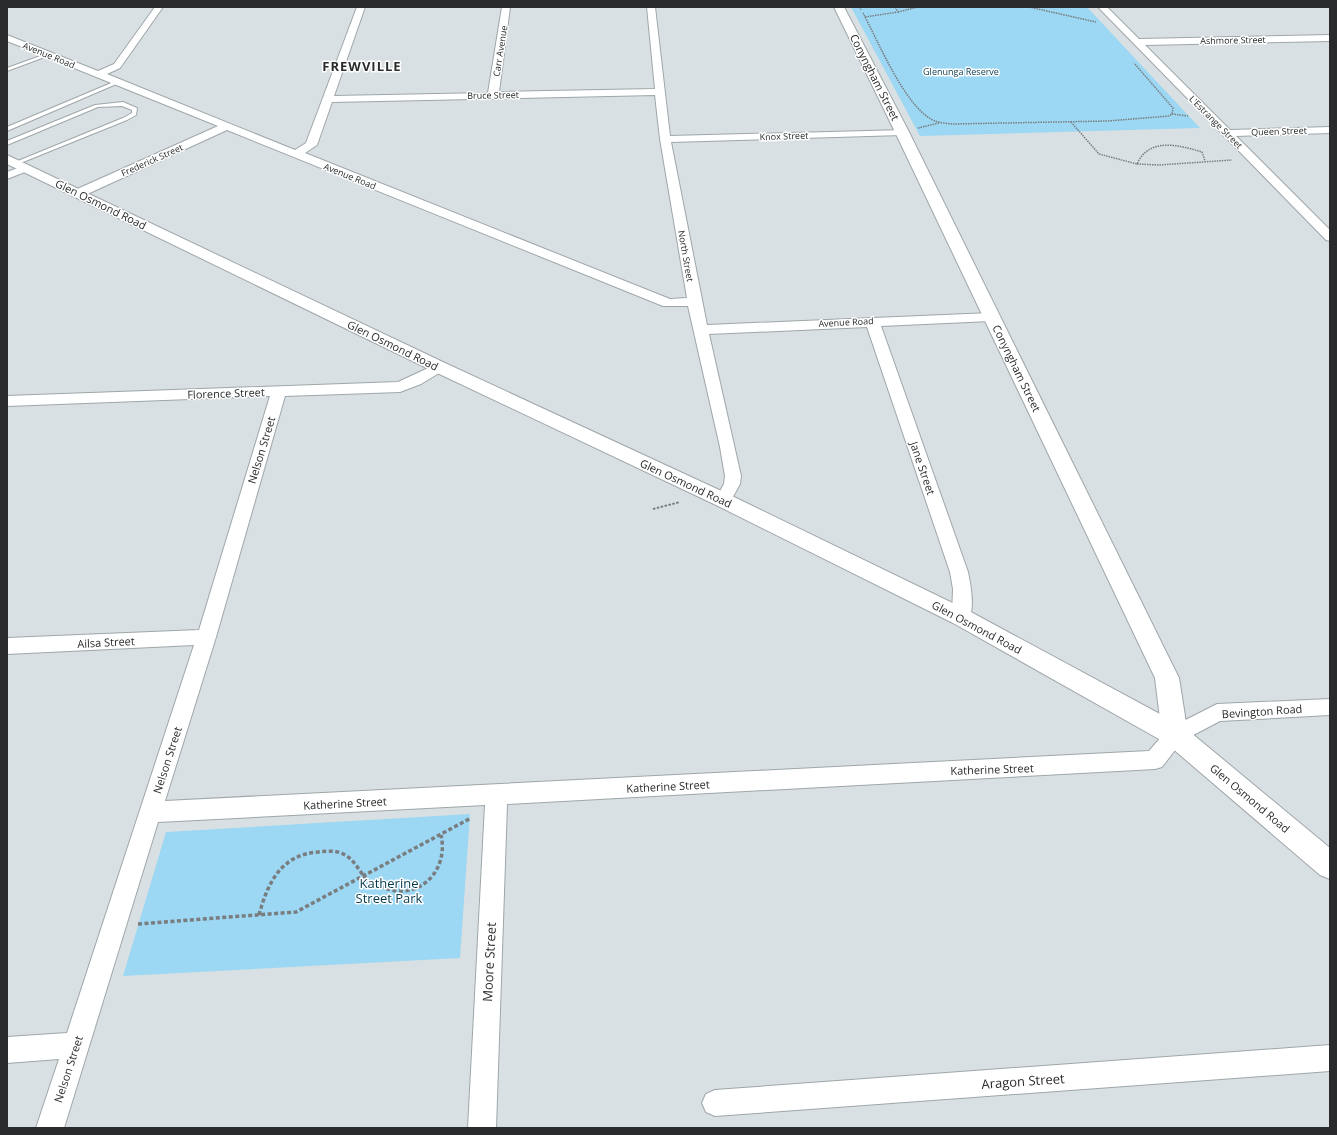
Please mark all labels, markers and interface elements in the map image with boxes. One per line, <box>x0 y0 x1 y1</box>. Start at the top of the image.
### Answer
street label: Carr Avenue <box>490 24 510 78</box>
street label: Conyngham Street <box>847 31 903 123</box>
street label: Ashmore Street <box>1200 33 1266 47</box>
street label: Avenue Road <box>21 39 77 71</box>
district label: FREWVILLE <box>322 57 402 75</box>
park label: Glenunga Reserve <box>923 65 999 78</box>
street label: Bruce Street <box>467 88 519 102</box>
street label: L'Estrange Street <box>1186 92 1246 152</box>
street label: Queen Street <box>1251 124 1307 138</box>
street label: Knox Street <box>759 129 809 143</box>
street label: Frederick Street <box>119 141 185 179</box>
street label: Avenue Road <box>322 160 378 192</box>
street label: Glen Osmond Road <box>53 175 149 233</box>
street label: North Street <box>675 229 697 283</box>
street label: Avenue Road <box>818 314 874 330</box>
street label: Glen Osmond Road <box>345 316 441 374</box>
street label: Conyngham Street <box>989 322 1045 414</box>
street label: Florence Street <box>187 384 265 402</box>
street label: Nelson Street <box>244 415 278 485</box>
street label: Jane Street <box>907 438 939 497</box>
street label: Glen Osmond Road <box>638 455 734 511</box>
street label: Glen Osmond Road <box>929 597 1025 657</box>
street label: Ailsa Street <box>77 633 135 651</box>
street label: Bevington Road <box>1221 701 1303 721</box>
street label: Nelson Street <box>149 725 185 795</box>
street label: Katherine Street <box>950 760 1034 778</box>
street label: Glen Osmond Road <box>1207 760 1293 836</box>
street label: Katherine Street <box>626 776 710 796</box>
street label: Katherine Street <box>303 793 387 813</box>
park label: Katherine Street Park <box>356 874 423 907</box>
street label: Moore Street <box>478 921 500 1002</box>
street label: Nelson Street <box>50 1034 86 1104</box>
street label: Aragon Street <box>981 1069 1066 1093</box>

